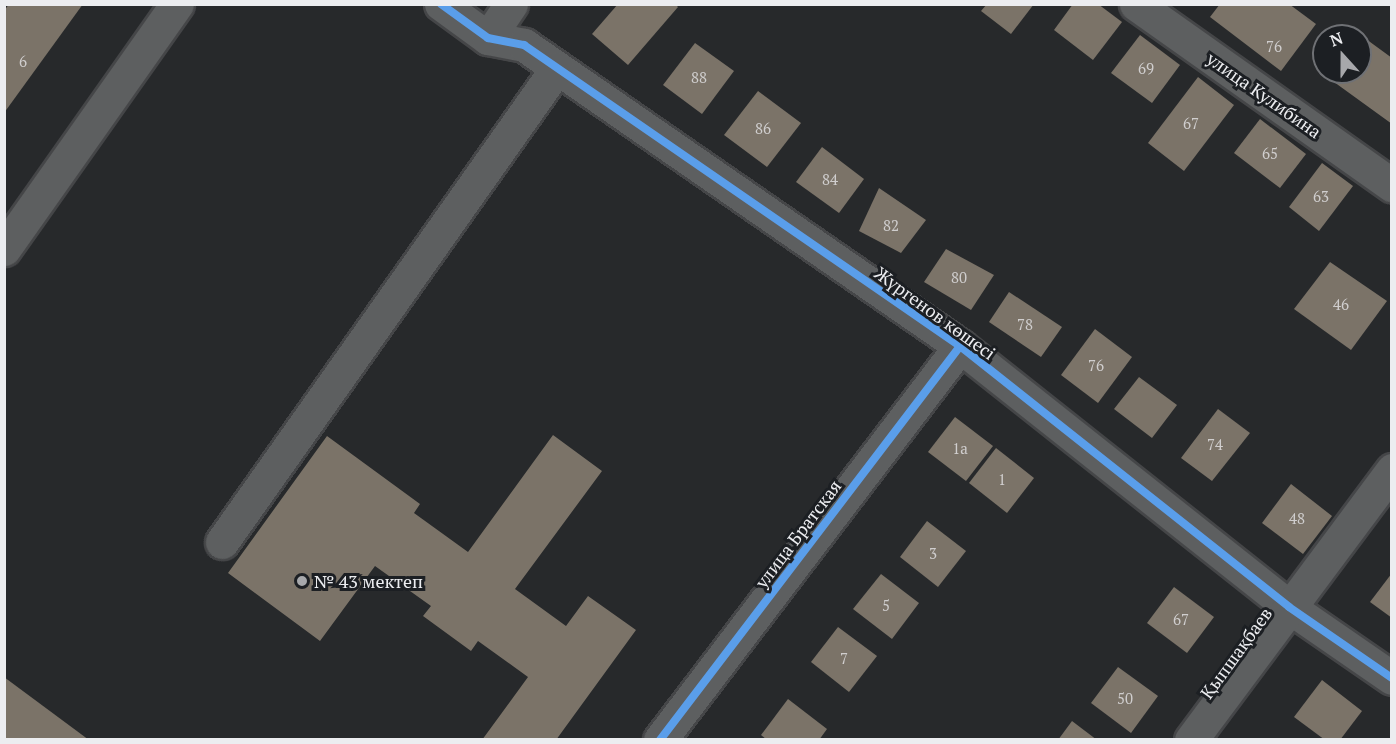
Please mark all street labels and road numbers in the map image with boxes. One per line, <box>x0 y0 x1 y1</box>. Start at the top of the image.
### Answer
street label: улица Кулибина <box>1203 47 1325 143</box>
street label: Жүргенов көшесі <box>870 262 1000 364</box>
street label: улица Братская <box>750 476 846 592</box>
street label: Қыпшақбаев <box>1196 603 1276 703</box>

